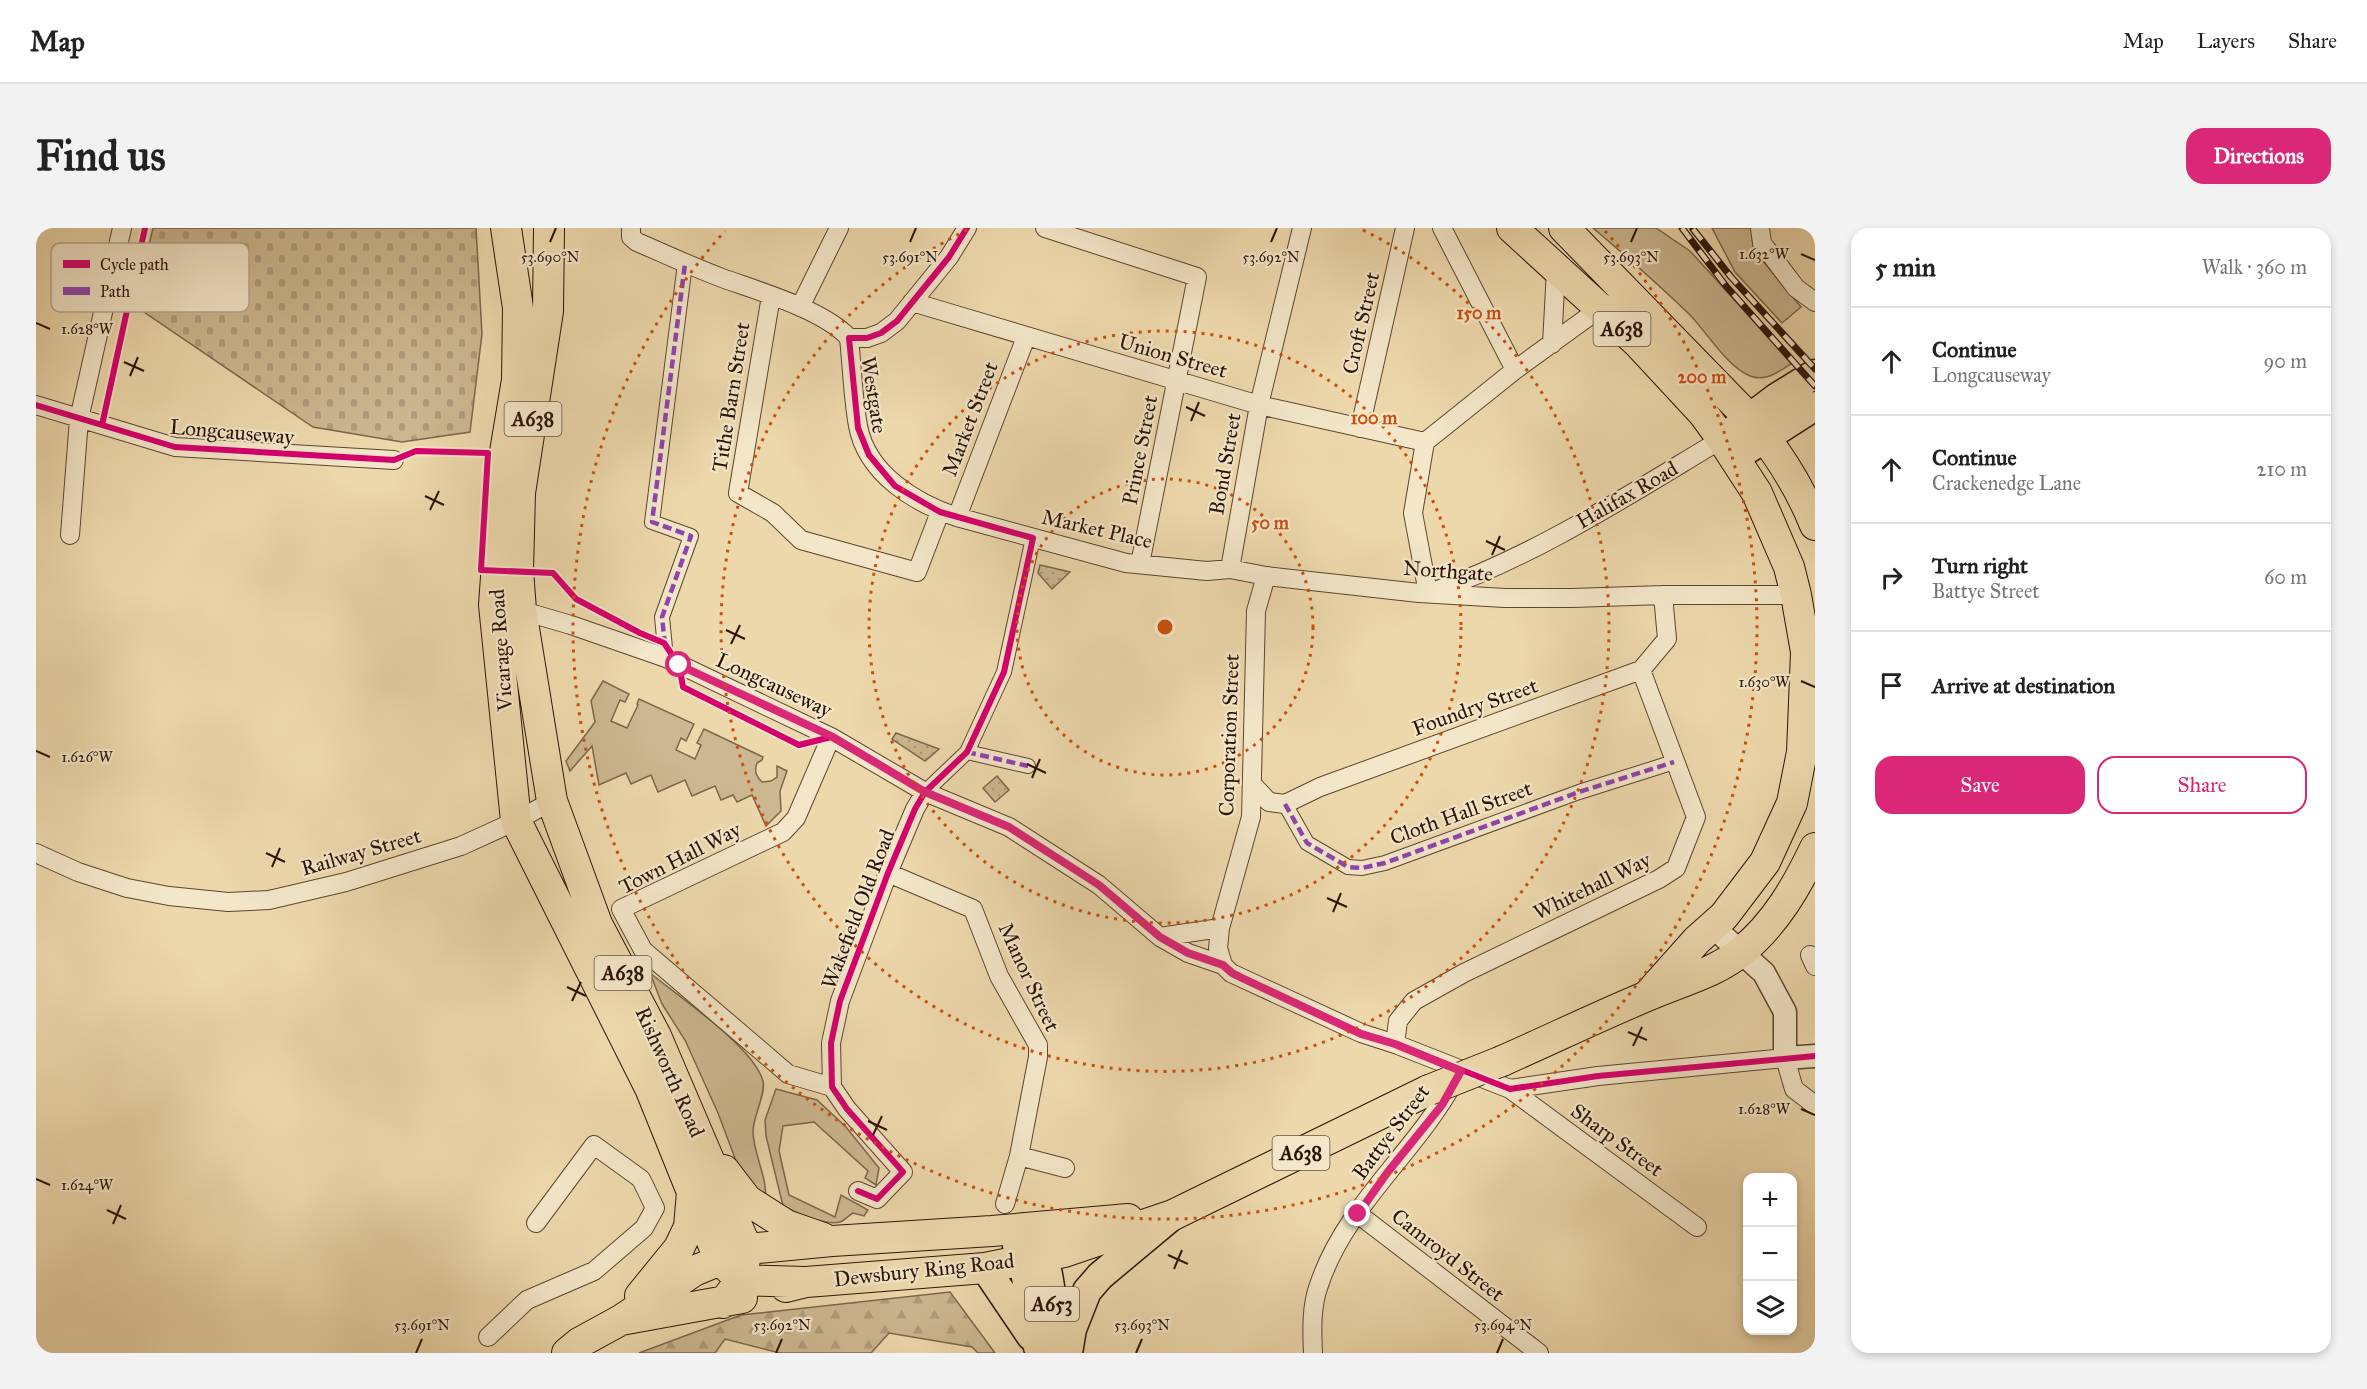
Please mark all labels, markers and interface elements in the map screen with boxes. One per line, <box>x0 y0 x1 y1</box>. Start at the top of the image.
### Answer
text: Map <box>30 24 85 59</box>
text: Map <box>2123 28 2164 54</box>
text: Layers <box>2197 28 2255 54</box>
text: Share <box>2288 28 2337 54</box>
button: Directions <box>2186 128 2331 184</box>
text: Find us <box>36 130 166 182</box>
legend <box>51 243 249 312</box>
text: 1.632°W <box>1739 245 1790 263</box>
text: 53.690°N <box>521 248 580 266</box>
text: 53.691°N <box>882 248 938 266</box>
text: 53.692°N <box>1242 248 1300 266</box>
text: 53.693°N <box>1603 248 1659 266</box>
text: 5 min <box>1875 251 1936 283</box>
text: Cycle path <box>100 255 169 274</box>
text: Walk · 360 m <box>2202 255 2307 279</box>
street label: Croft Street <box>1337 269 1385 377</box>
text: Path <box>100 282 130 301</box>
text: 150 m <box>1457 302 1502 324</box>
road number: A638 <box>1594 312 1650 346</box>
text: 1.628°W <box>61 320 114 338</box>
street label: Tithe Barn Street <box>706 320 756 474</box>
street label: Union Street <box>1116 328 1231 384</box>
text: Continue <box>1932 336 2017 363</box>
icon: ahead <box>1875 345 1908 378</box>
text: 90 m <box>2264 349 2307 373</box>
street label: Westgate <box>855 355 893 436</box>
street label: Market Street <box>936 357 1004 480</box>
text: Longcauseway <box>1932 363 2051 387</box>
text: 200 m <box>1678 366 1727 388</box>
street label: Prince Street <box>1117 392 1163 507</box>
road number: A638 <box>504 402 562 436</box>
text: 100 m <box>1351 407 1398 429</box>
street label: Bond Street <box>1203 410 1247 517</box>
street label: Longcauseway <box>169 414 296 450</box>
text: Continue <box>1932 444 2017 471</box>
icon: ahead <box>1875 453 1908 486</box>
street label: Halifax Road <box>1572 455 1683 535</box>
text: 210 m <box>2257 457 2307 481</box>
text: Crackenedge Lane <box>1932 471 2081 495</box>
street label: Market Place <box>1039 504 1155 554</box>
text: 50 m <box>1251 512 1290 534</box>
text: Turn right <box>1932 552 2028 579</box>
street label: Northgate <box>1402 555 1494 587</box>
icon: right <box>1875 561 1908 594</box>
text: 60 m <box>2264 565 2307 589</box>
text: Battye Street <box>1932 579 2039 603</box>
street label: Vicarage Road <box>484 588 518 713</box>
centre of rings <box>1155 617 1175 637</box>
street label: Longcauseway <box>712 647 837 724</box>
route start <box>665 651 691 677</box>
street label: Corporation Street <box>1213 653 1245 817</box>
icon: arrive <box>1875 669 1908 702</box>
street label: Foundry Street <box>1409 672 1542 742</box>
text: Arrive at destination <box>1932 672 2115 699</box>
text: 1.630°W <box>1738 673 1790 691</box>
text: 1.626°W <box>61 748 114 766</box>
button: Save <box>1875 756 2085 814</box>
button: Share <box>2097 756 2307 814</box>
street label: Cloth Hall Street <box>1386 775 1536 851</box>
street label: Town Hall Way <box>615 816 746 900</box>
street label: Railway Street <box>298 822 425 882</box>
street label: Wakefield Old Road <box>816 825 901 993</box>
street label: Whitehall Way <box>1529 846 1656 926</box>
street label: Manor Street <box>992 918 1066 1036</box>
road number: A638 <box>594 956 652 990</box>
street label: Rishworth Road <box>630 1003 711 1142</box>
street label: Battye Street <box>1347 1079 1436 1185</box>
street label: Sharp Street <box>1566 1098 1669 1182</box>
text: 1.628°W <box>1738 1100 1791 1118</box>
road number: A638 <box>1272 1136 1330 1170</box>
map controls <box>1743 1173 1797 1335</box>
button: + <box>1743 1173 1797 1227</box>
text: 1.624°W <box>61 1176 114 1194</box>
route end <box>1344 1200 1370 1226</box>
street label: Camroyd Street <box>1386 1203 1510 1307</box>
button: − <box>1743 1227 1797 1281</box>
street label: Dewsbury Ring Road <box>833 1248 1016 1292</box>
button: layers <box>1743 1281 1797 1335</box>
road number: A653 <box>1025 1287 1079 1321</box>
text: 53.691°N <box>394 1316 450 1334</box>
text: 53.692°N <box>753 1316 811 1334</box>
text: 53.693°N <box>1114 1316 1170 1334</box>
text: 53.694°N <box>1474 1316 1532 1334</box>

